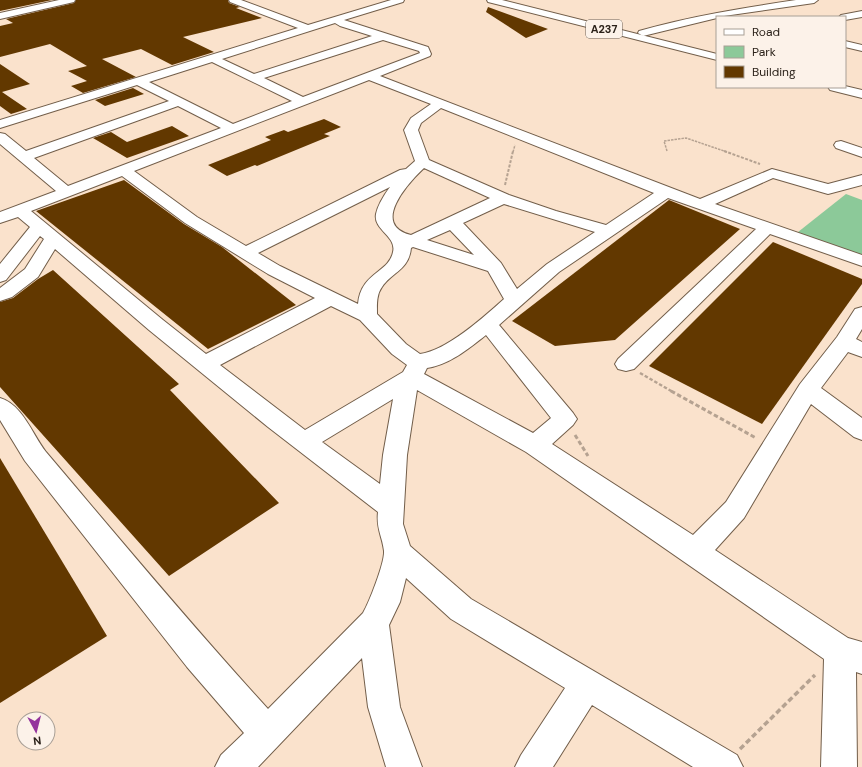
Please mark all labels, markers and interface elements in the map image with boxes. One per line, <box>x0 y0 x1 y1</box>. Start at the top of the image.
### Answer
legend <box>716 16 846 88</box>
road number: A237 <box>586 20 622 38</box>
text: Road <box>752 24 780 40</box>
text: Park <box>752 44 776 60</box>
text: Building <box>752 64 796 80</box>
north arrow <box>16 711 56 751</box>
text: N <box>32 733 42 748</box>

